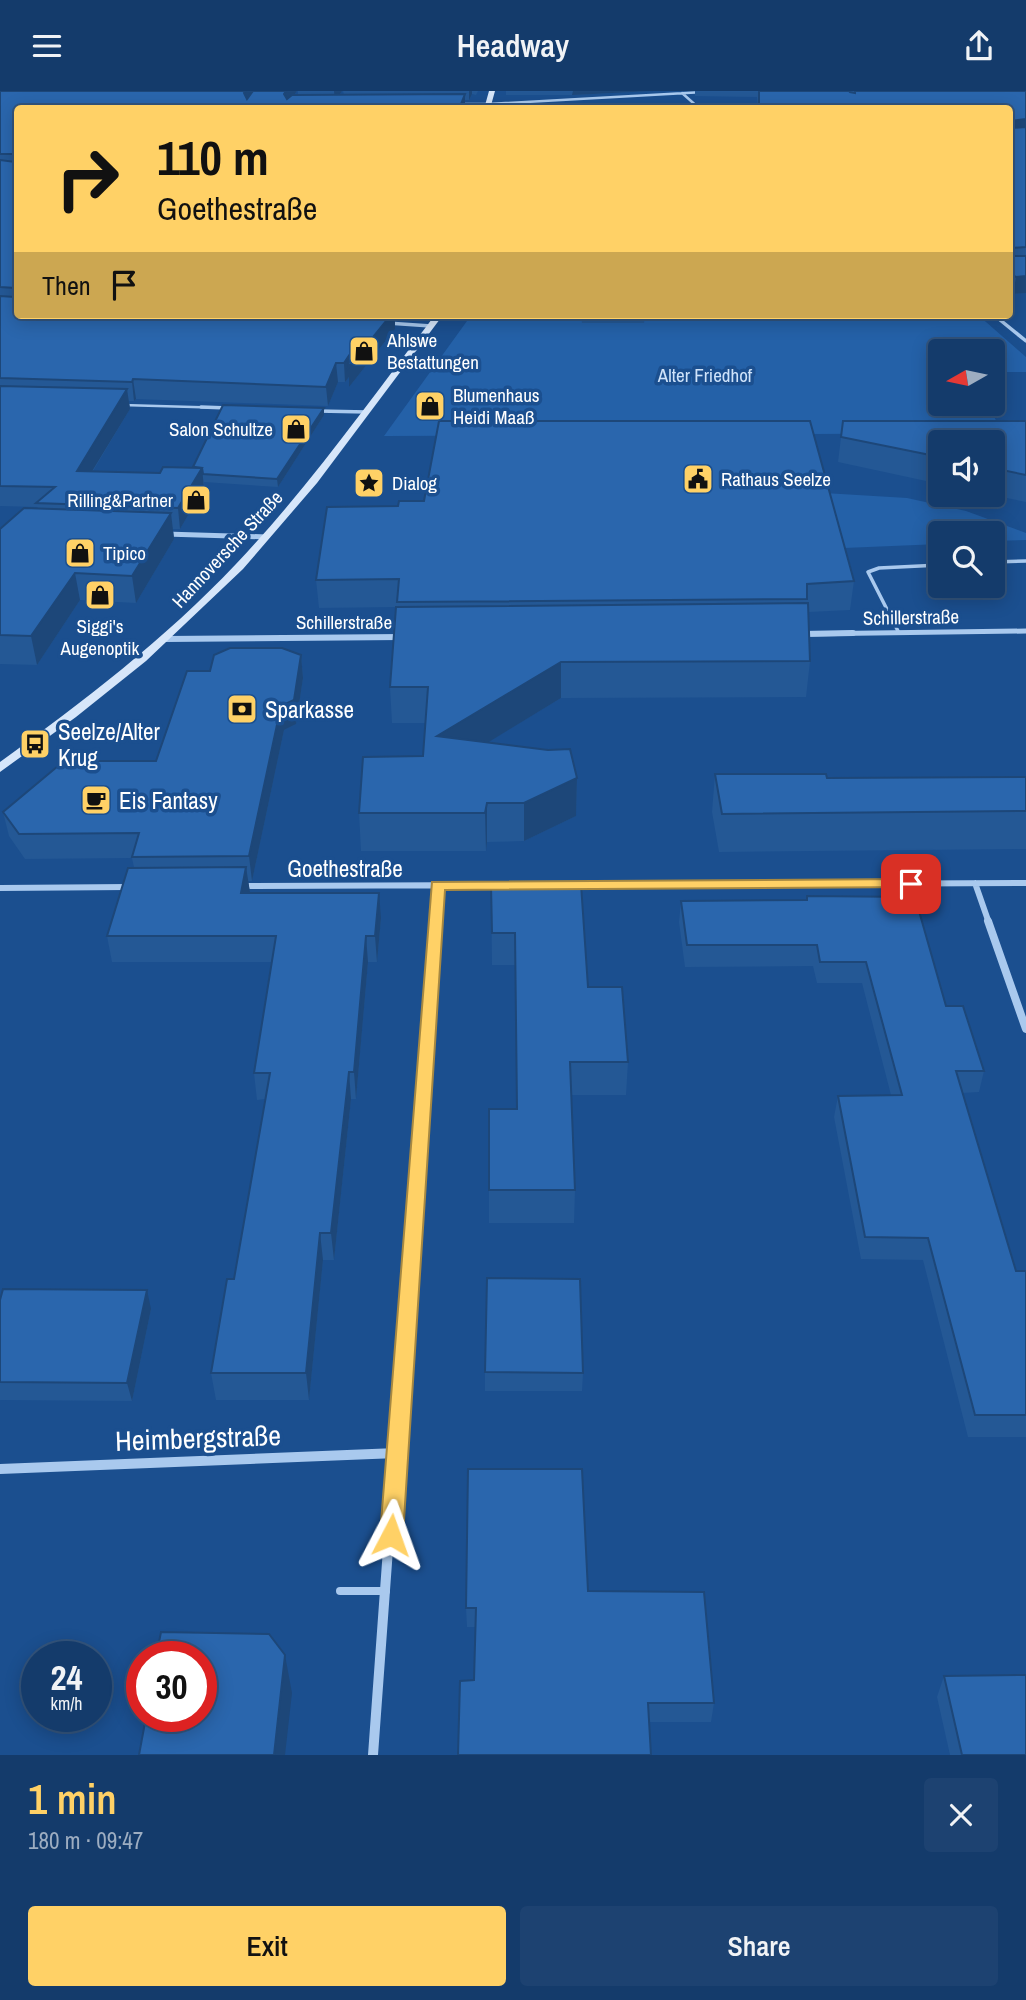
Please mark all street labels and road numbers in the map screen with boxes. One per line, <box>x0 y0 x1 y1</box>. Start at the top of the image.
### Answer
street label: Hannoversche Straße <box>166 485 288 613</box>
street label: Schillerstraße <box>863 603 959 631</box>
street label: Schillerstraße <box>296 609 392 635</box>
street label: Goethestraße <box>287 853 403 884</box>
street label: Heimbergstraße <box>114 1416 282 1460</box>

